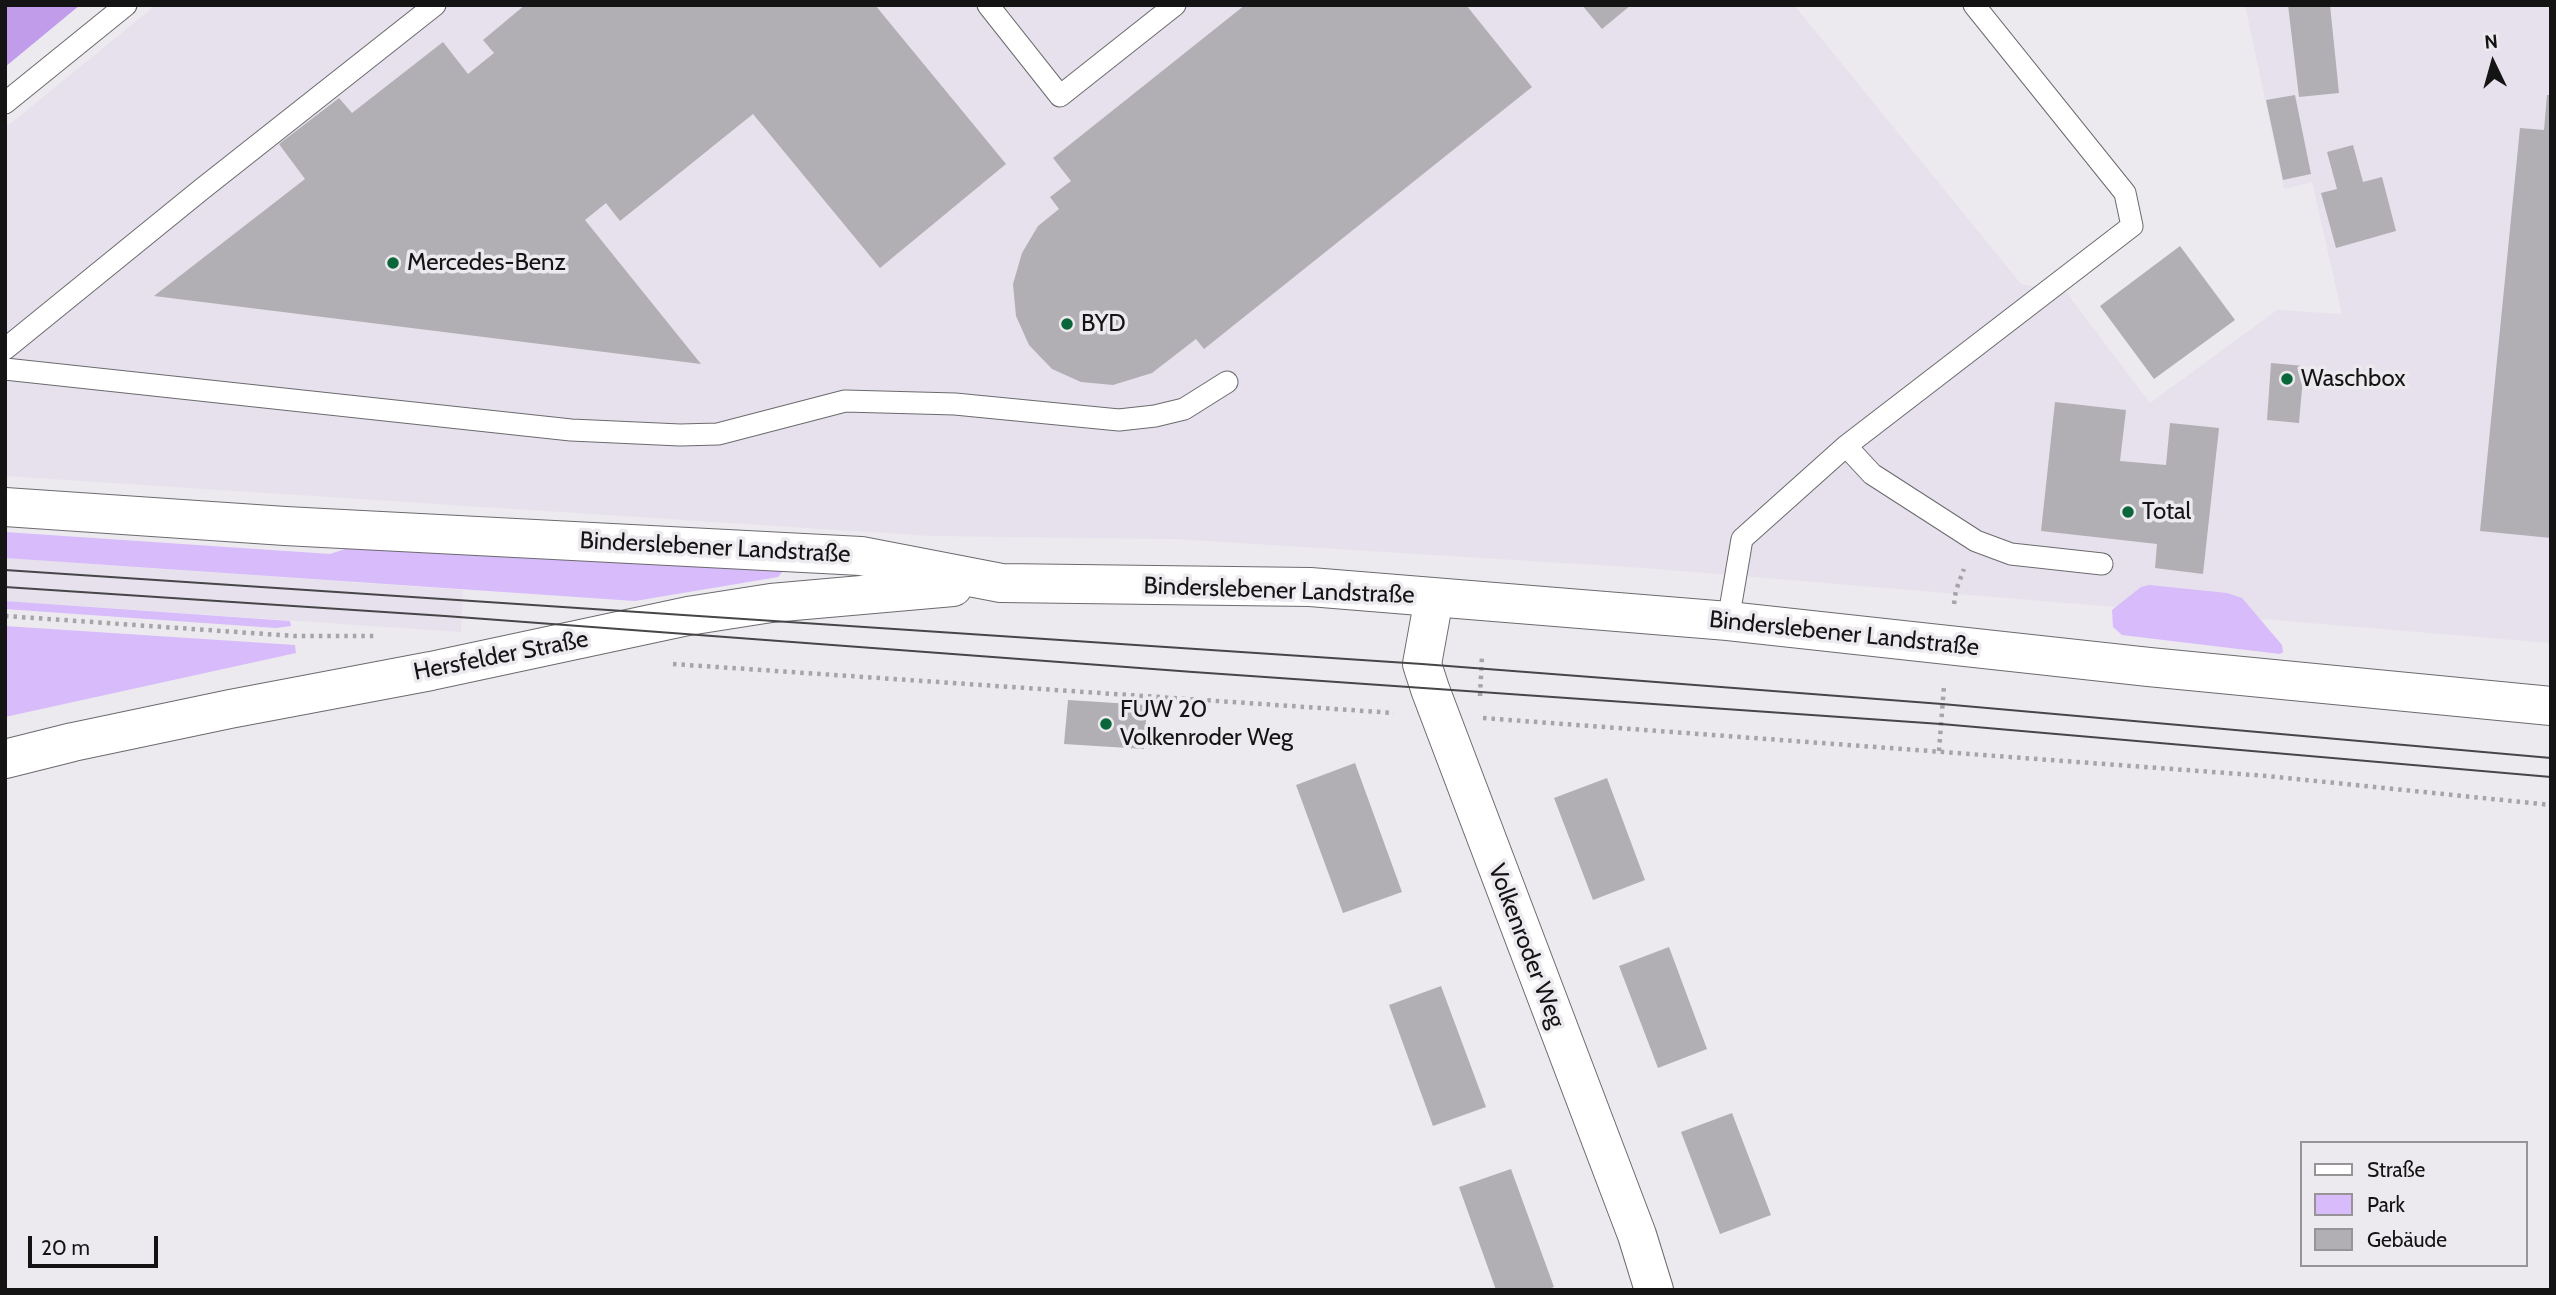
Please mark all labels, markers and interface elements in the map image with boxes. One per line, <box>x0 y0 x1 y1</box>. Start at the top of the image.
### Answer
north arrow <box>2458 28 2528 98</box>
text: N <box>2483 30 2499 54</box>
place label: Mercedes-Benz <box>407 249 566 277</box>
marker: Mercedes-Benz <box>385 255 401 271</box>
place label: BYD <box>1081 310 1126 338</box>
marker: BYD <box>1059 316 1075 332</box>
place label: Waschbox <box>2301 365 2406 393</box>
marker: Waschbox <box>2279 371 2295 387</box>
place label: Total <box>2142 498 2191 526</box>
marker: Total <box>2120 504 2136 520</box>
street label: Binderslebener Landstraße <box>579 527 851 569</box>
street label: Binderslebener Landstraße <box>1143 572 1415 610</box>
street label: Binderslebener Landstraße <box>1708 606 1980 662</box>
street label: Hersfelder Straße <box>411 625 591 687</box>
place label: FUW 20 Volkenroder Weg <box>1120 696 1293 752</box>
marker: FUW 20 Volkenroder Weg <box>1098 716 1114 732</box>
street label: Volkenroder Weg <box>1482 860 1570 1032</box>
legend <box>2300 1141 2528 1267</box>
text: Straße <box>2367 1157 2425 1182</box>
text: Park <box>2367 1192 2405 1217</box>
scale bar <box>32 1222 161 1266</box>
text: Gebäude <box>2367 1227 2447 1252</box>
text: 20 m <box>41 1235 90 1260</box>

